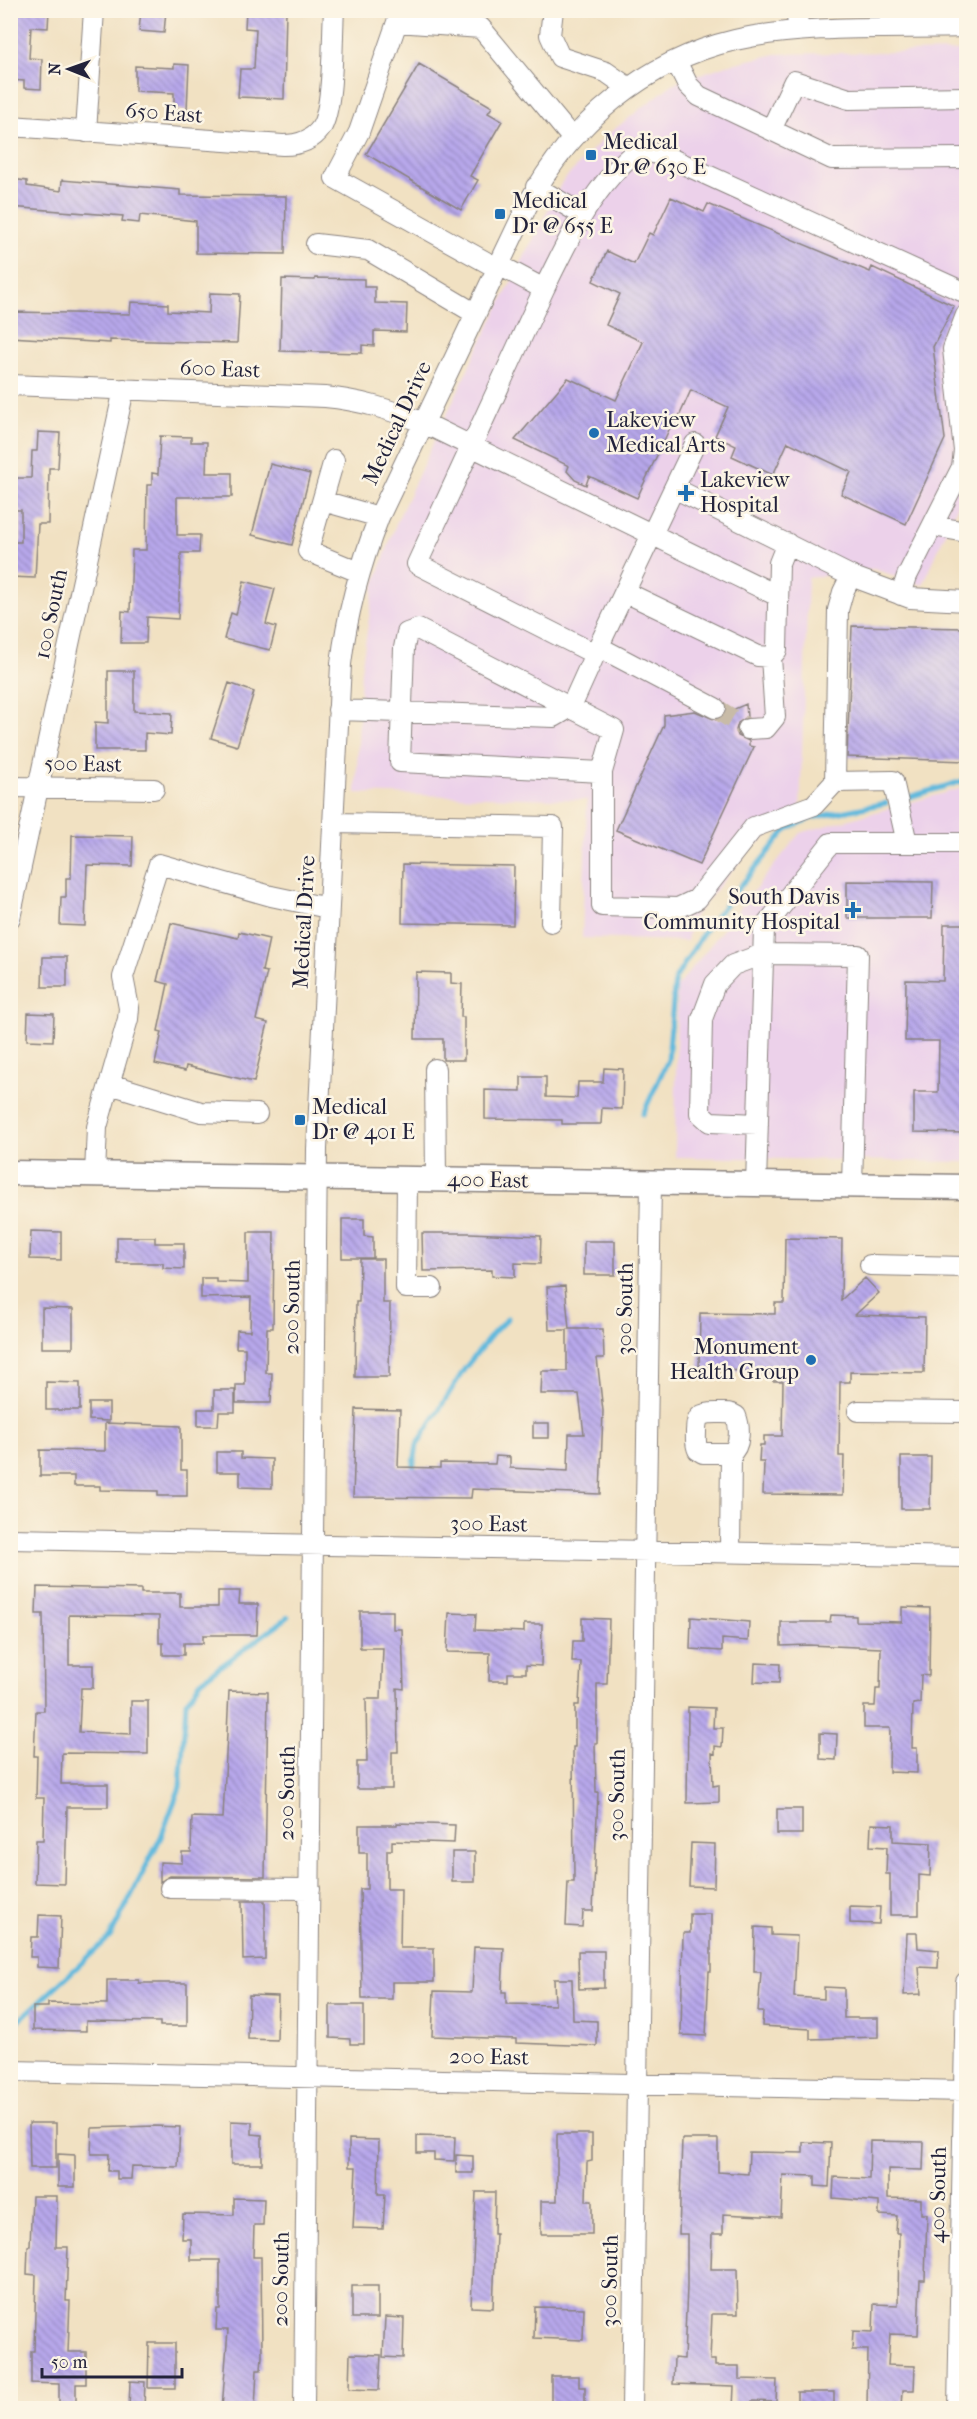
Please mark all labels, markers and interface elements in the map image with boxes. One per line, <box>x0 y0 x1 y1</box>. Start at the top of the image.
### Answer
north arrow <box>39 39 99 99</box>
text: N <box>45 62 64 75</box>
street label: 650 East <box>124 97 204 129</box>
place label: Medical Dr @ 630 E <box>603 129 706 180</box>
marker: Medical Dr @ 630 E <box>584 148 598 162</box>
place label: Medical Dr @ 655 E <box>512 188 613 239</box>
marker: Medical Dr @ 655 E <box>493 207 507 221</box>
street label: 600 East <box>179 355 261 383</box>
street label: Medical Drive <box>357 357 437 489</box>
place label: Lakeview Medical Arts <box>606 407 725 458</box>
marker: Lakeview Medical Arts <box>587 426 601 440</box>
place label: Lakeview Hospital <box>700 467 790 518</box>
marker: Lakeview Hospital <box>677 484 695 502</box>
street label: 100 South <box>29 566 73 662</box>
street label: 500 East <box>44 750 122 778</box>
street label: Medical Drive <box>288 855 320 989</box>
place label: South Davis Community Hospital <box>643 884 840 935</box>
marker: South Davis Community Hospital <box>844 901 862 919</box>
place label: Medical Dr @ 401 E <box>312 1094 415 1145</box>
marker: Medical Dr @ 401 E <box>293 1113 307 1127</box>
street label: 400 East <box>447 1166 529 1194</box>
street label: 200 South <box>278 1259 306 1355</box>
street label: 300 South <box>611 1262 639 1356</box>
place label: Monument Health Group <box>670 1334 799 1385</box>
marker: Monument Health Group <box>804 1353 818 1367</box>
street label: 300 East <box>450 1510 528 1538</box>
street label: 200 South <box>273 1745 301 1841</box>
street label: 300 South <box>603 1748 631 1842</box>
street label: 200 East <box>449 2043 529 2071</box>
street label: 400 South <box>924 2146 952 2244</box>
street label: 200 South <box>267 2231 295 2327</box>
street label: 300 South <box>596 2234 624 2328</box>
scale bar <box>42 2341 182 2379</box>
text: 50 m <box>51 2352 88 2373</box>

